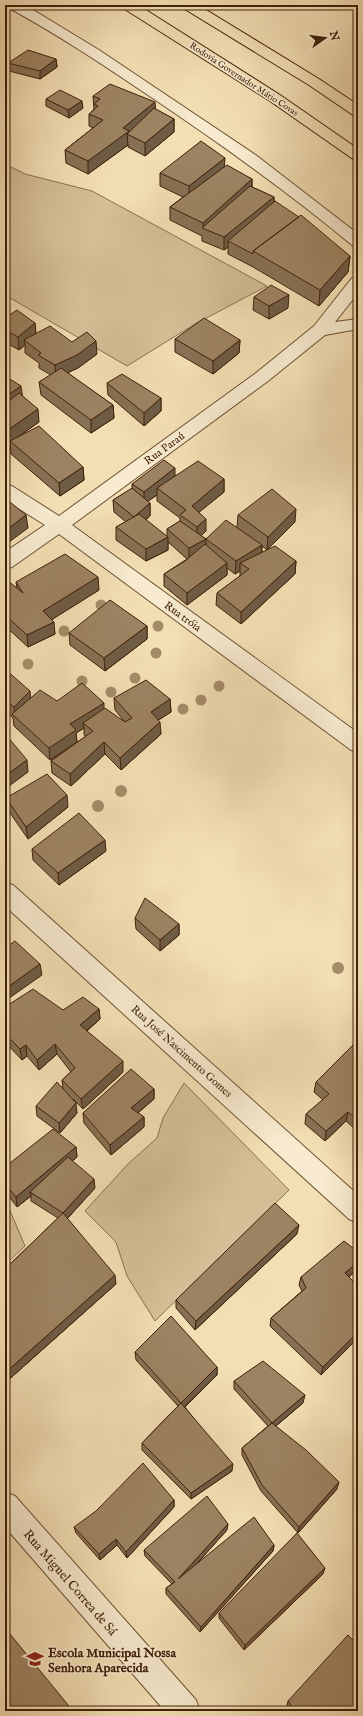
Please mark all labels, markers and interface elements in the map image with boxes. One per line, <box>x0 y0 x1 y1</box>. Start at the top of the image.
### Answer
north arrow <box>305 18 345 58</box>
text: N <box>326 29 342 43</box>
street label: Rodovia Governador Mário Covas <box>187 40 300 119</box>
street label: Rua Paraú <box>142 429 188 468</box>
street label: Rua tróia <box>161 599 204 635</box>
street label: Rua José Nascimento Gomes <box>128 1003 235 1101</box>
street label: Rua Miguel Correa de Sá <box>19 1526 121 1640</box>
place label: Escola Municipal Nossa Senhora Aparecida <box>48 1645 176 1677</box>
school or university icon: Escola Municipal Nossa Senhora Aparecida <box>25 1649 45 1669</box>

